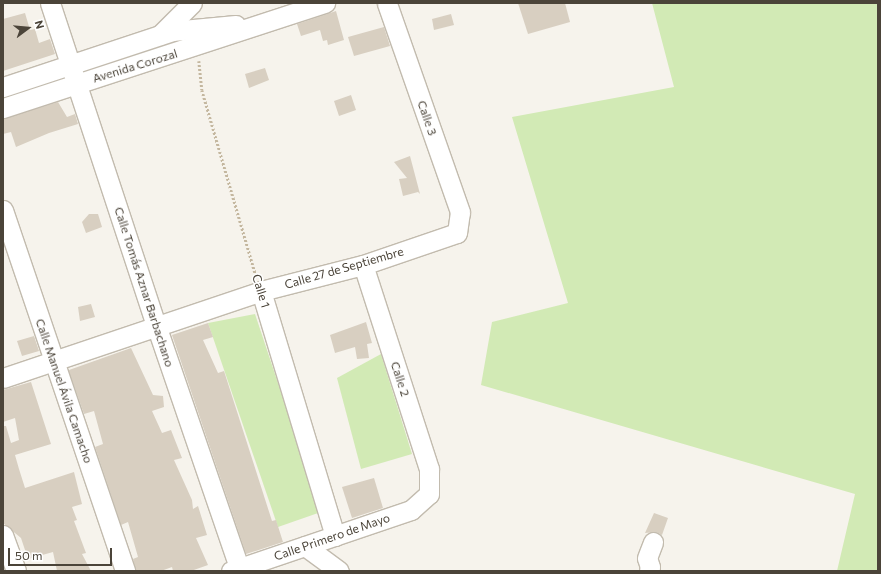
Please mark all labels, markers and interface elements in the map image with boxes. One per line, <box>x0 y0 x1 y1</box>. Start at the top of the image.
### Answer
north arrow <box>8 8 48 48</box>
text: N <box>33 19 47 30</box>
street label: Avenida Corozal <box>91 46 179 86</box>
street label: Calle 3 <box>414 99 440 137</box>
street label: Calle Tomás Aznar Barbachano <box>111 205 177 369</box>
street label: Calle 27 de Septiembre <box>283 244 405 292</box>
street label: Calle 1 <box>249 272 273 310</box>
street label: Calle Manuel Ávila Camacho <box>32 317 96 465</box>
street label: Calle 2 <box>388 360 412 398</box>
street label: Calle Primero de Mayo <box>272 510 392 564</box>
scale bar <box>10 540 114 566</box>
text: 50 m <box>15 548 43 562</box>

